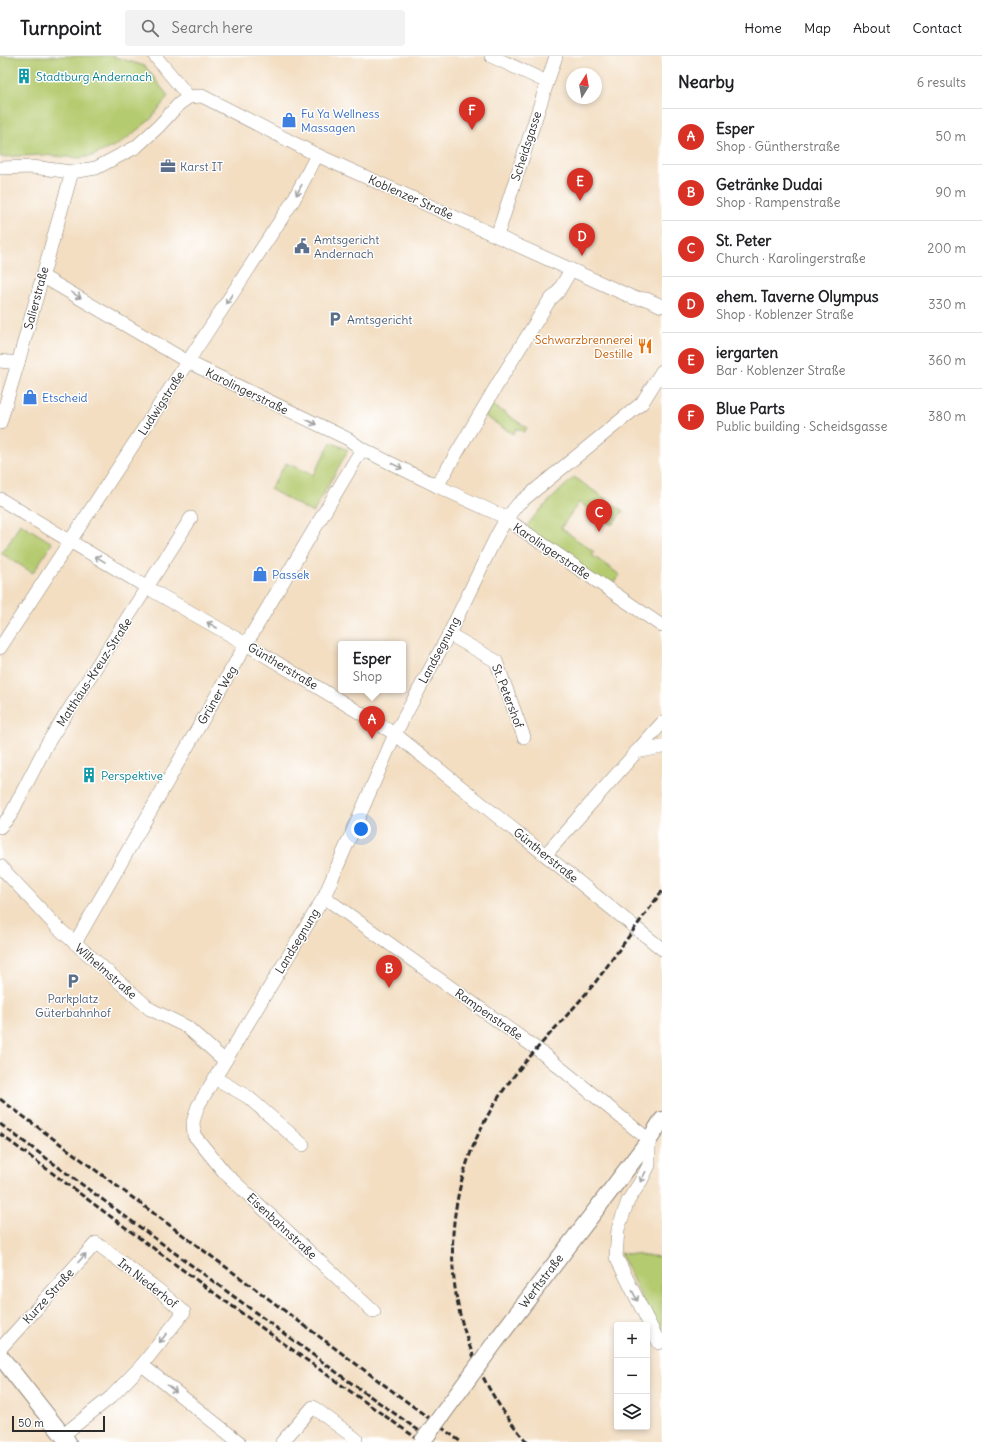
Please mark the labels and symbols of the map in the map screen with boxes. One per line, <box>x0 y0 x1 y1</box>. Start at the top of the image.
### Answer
building icon: Stadtburg Andernach <box>15 67 33 85</box>
north arrow <box>566 68 602 104</box>
place label: Stadtburg Andernach <box>36 69 152 84</box>
pin: F <box>459 97 485 130</box>
place label: Fu Ya Wellness Massagen <box>301 106 379 135</box>
street label: Scheidsgasse <box>508 109 544 183</box>
shop icon: Fu Ya Wellness Massagen <box>280 111 298 129</box>
office icon: Karst IT <box>159 157 177 175</box>
place label: Karst IT <box>180 159 223 174</box>
pin: E <box>567 168 593 201</box>
street label: Koblenzer Straße <box>366 172 456 222</box>
one-way arrow <box>295 183 302 195</box>
pin: D <box>569 223 595 256</box>
place label: Amtsgericht Andernach <box>314 232 379 261</box>
public building icon: Amtsgericht Andernach <box>293 237 311 255</box>
street label: Salierstraße <box>20 265 52 331</box>
one-way arrow <box>70 292 82 300</box>
one-way arrow <box>225 293 233 304</box>
parking icon: Amtsgericht <box>326 310 344 328</box>
place label: Amtsgericht <box>347 312 412 327</box>
place label: Schwarzbrennerei Destille <box>535 332 633 361</box>
restaurant icon: Schwarzbrennerei Destille <box>636 337 654 355</box>
street label: Karolingerstraße <box>203 364 291 418</box>
street label: Ludwigstraße <box>135 368 187 438</box>
shop icon: Etscheid <box>21 388 39 406</box>
place label: Etscheid <box>42 390 88 405</box>
one-way arrow <box>305 419 317 426</box>
one-way arrow <box>390 463 402 470</box>
pin: C <box>586 499 612 532</box>
street label: Karolingerstraße <box>510 520 594 582</box>
one-way arrow <box>95 555 106 563</box>
shop icon: Passek <box>251 565 269 583</box>
place label: Passek <box>272 567 309 582</box>
street label: Landsegnung <box>415 614 463 686</box>
street label: Matthäus-Kreuz-Straße <box>53 615 135 729</box>
one-way arrow <box>206 620 218 628</box>
street label: Güntherstraße <box>245 639 321 693</box>
street label: St. Petershof <box>489 662 527 731</box>
street label: Grüner Weg <box>194 663 240 727</box>
pin: A <box>359 706 385 739</box>
building icon: Perspektive <box>80 766 98 784</box>
place label: Perspektive <box>101 768 163 783</box>
your location <box>351 819 371 839</box>
street label: Güntherstraße <box>511 824 581 886</box>
street label: Landsegnung <box>272 906 322 976</box>
street label: Wilhelmstraße <box>72 940 140 1002</box>
pin: B <box>376 955 402 988</box>
parking icon: Parkplatz Güterbahnhof <box>64 972 82 990</box>
street label: Rampenstraße <box>452 985 526 1043</box>
place label: Parkplatz Güterbahnhof <box>35 991 112 1020</box>
one-way arrow <box>639 1171 646 1183</box>
street label: Eisenbahnstraße <box>244 1190 320 1262</box>
street label: Werftstraße <box>516 1251 566 1311</box>
one-way arrow <box>78 1253 87 1263</box>
street label: Im Niederhof <box>115 1255 182 1312</box>
street label: Kurze Straße <box>19 1265 77 1327</box>
one-way arrow <box>632 1290 639 1302</box>
one-way arrow <box>158 1333 167 1344</box>
one-way arrow <box>166 1385 177 1394</box>
scale bar <box>12 1414 105 1433</box>

